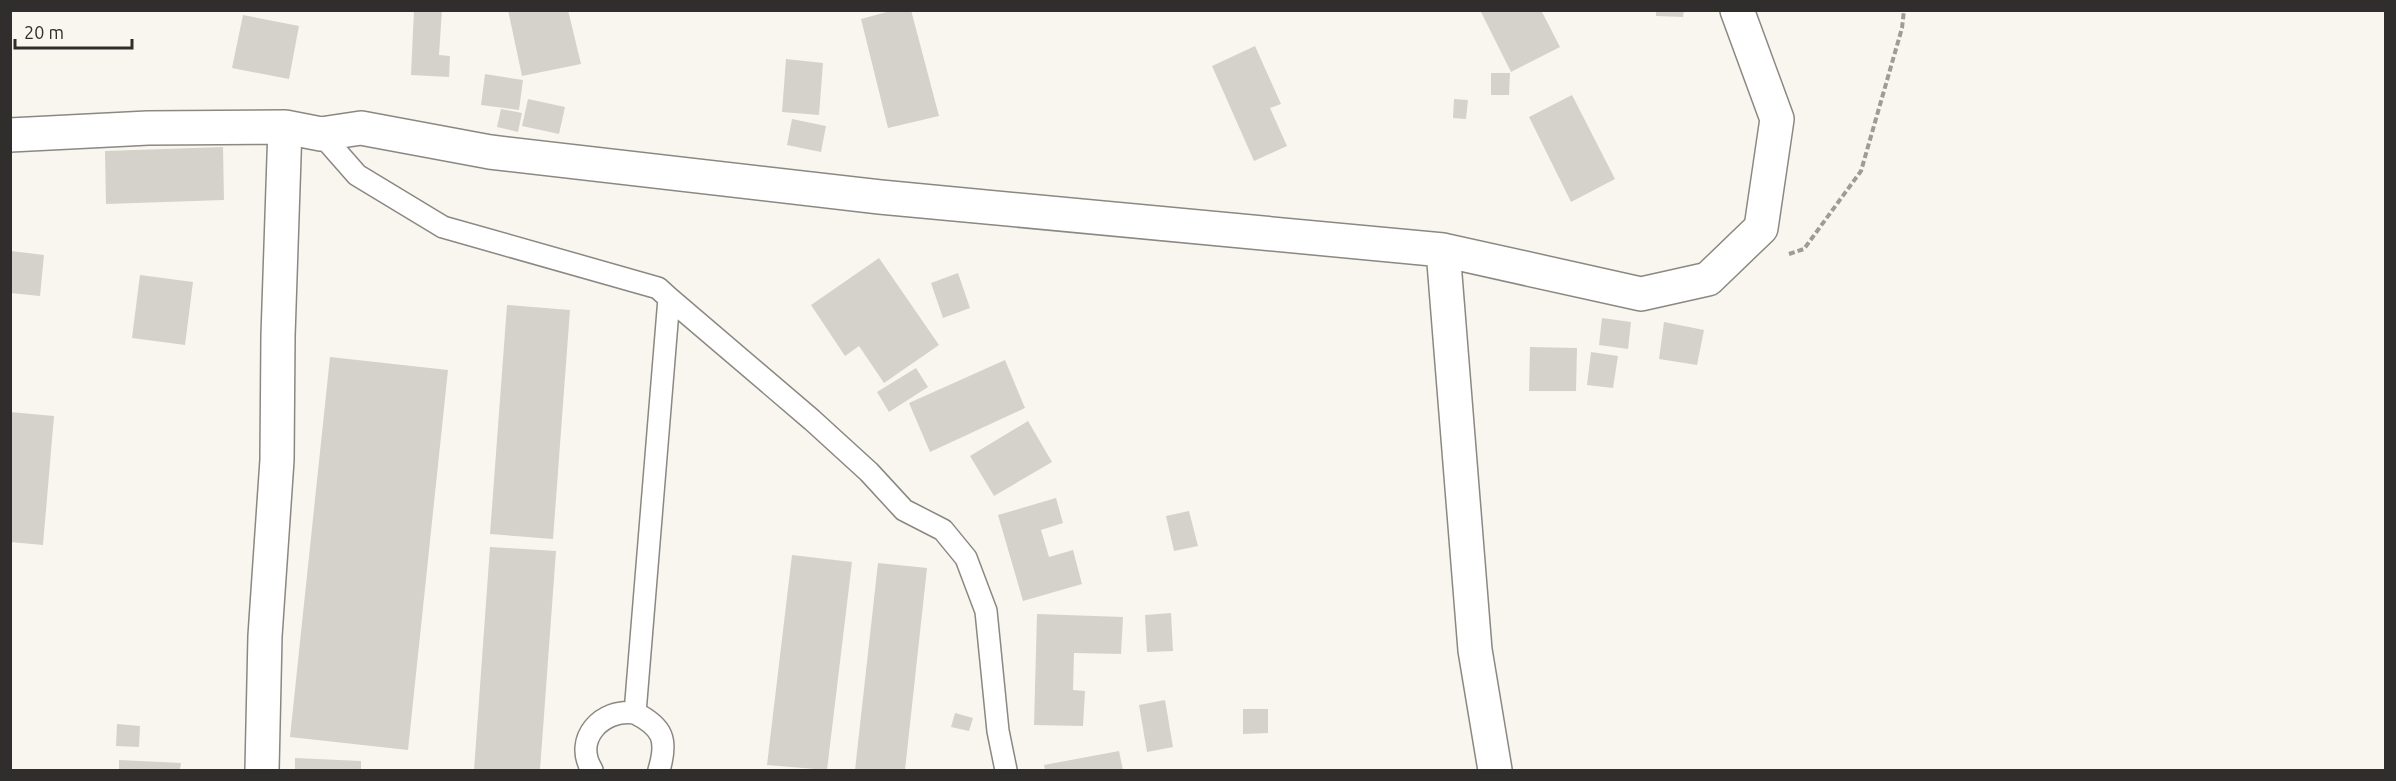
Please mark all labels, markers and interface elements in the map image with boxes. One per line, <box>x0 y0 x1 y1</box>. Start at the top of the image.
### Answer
scale bar <box>15 12 132 50</box>
text: 20 m <box>24 22 64 42</box>

